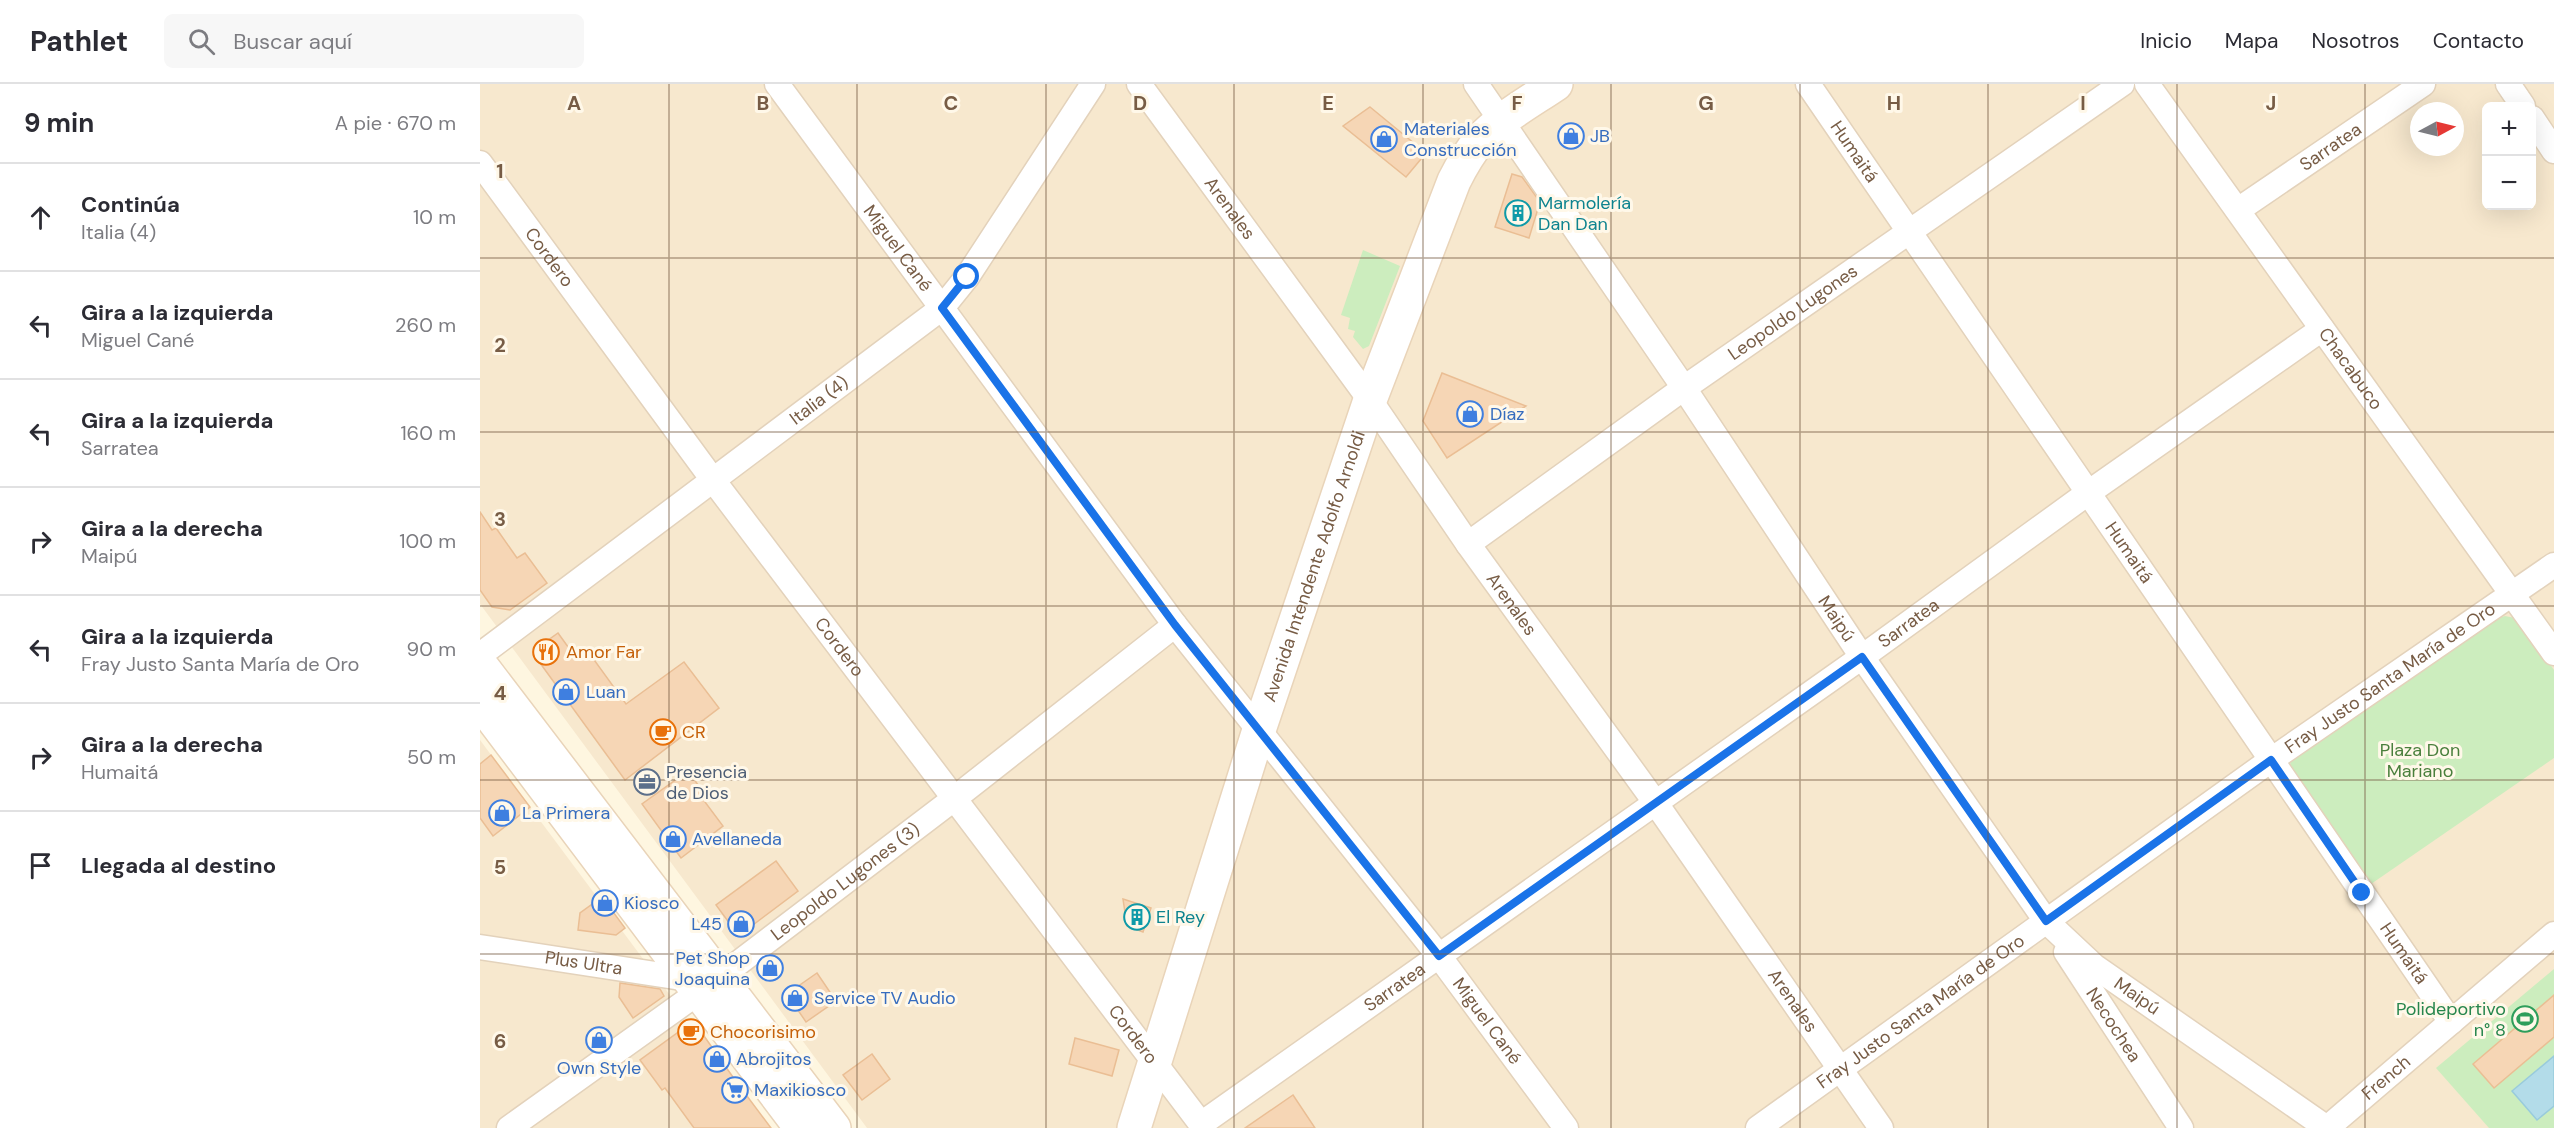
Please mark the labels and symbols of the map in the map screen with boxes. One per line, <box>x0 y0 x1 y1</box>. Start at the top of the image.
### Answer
text: A <box>567 90 581 116</box>
text: B <box>757 90 769 116</box>
text: C <box>944 90 958 116</box>
text: D <box>1133 90 1147 116</box>
text: E <box>1322 90 1334 116</box>
text: F <box>1511 90 1523 116</box>
text: G <box>1698 90 1714 116</box>
text: H <box>1887 90 1901 116</box>
text: I <box>2080 90 2086 116</box>
text: J <box>2266 90 2276 116</box>
north arrow <box>2410 102 2464 156</box>
street label: Humaitá <box>1825 116 1884 187</box>
place label: Materiales Construcción <box>1404 117 1517 162</box>
street label: Sarratea <box>2295 117 2366 177</box>
shop icon: JB <box>1556 121 1586 151</box>
shop icon: Materiales Construcción <box>1369 124 1399 154</box>
place label: JB <box>1590 124 1610 148</box>
text: 1 <box>496 158 504 184</box>
street label: Arenales <box>1199 172 1261 244</box>
place label: Marmolería Dan Dan <box>1538 191 1631 236</box>
building icon: Marmolería Dan Dan <box>1503 198 1533 228</box>
street label: Miguel Cané <box>858 200 938 297</box>
street label: Cordero <box>519 223 579 292</box>
street label: Leopoldo Lugones <box>1723 259 1862 366</box>
route start <box>953 263 979 289</box>
street label: Chacabuco <box>2313 323 2388 415</box>
text: 2 <box>494 332 506 358</box>
street label: Italia (4) <box>785 370 853 430</box>
shop icon: Díaz <box>1455 399 1485 429</box>
place label: Díaz <box>1490 402 1524 426</box>
street label: Avenida Intendente Adolfo Arnoldi <box>1257 427 1371 705</box>
text: 3 <box>494 506 506 532</box>
street label: Humaitá <box>2100 517 2159 588</box>
street label: Arenales <box>1481 568 1542 640</box>
street label: Maipú <box>1813 591 1861 647</box>
street label: Sarratea <box>1873 593 1944 653</box>
street label: Fray Justo Santa María de Oro <box>2280 597 2500 759</box>
street label: Cordero <box>809 613 870 682</box>
restaurant icon: Amor Far <box>531 637 561 667</box>
place label: Amor Far <box>566 640 642 664</box>
shop icon: Luan <box>551 677 581 707</box>
text: 4 <box>494 680 507 706</box>
place label: Luan <box>586 680 626 704</box>
cafe icon: CR <box>648 717 678 747</box>
place label: CR <box>682 720 706 744</box>
park label: Plaza Don Mariano <box>2380 738 2460 783</box>
place label: Presencia de Dios <box>666 760 747 805</box>
office icon: Presencia de Dios <box>632 767 662 797</box>
shop icon: La Primera <box>487 798 517 828</box>
place label: La Primera <box>522 801 610 825</box>
street label: Leopoldo Lugones (3) <box>766 817 925 946</box>
shop icon: Avellaneda <box>658 824 688 854</box>
place label: Avellaneda <box>692 827 782 851</box>
text: 5 <box>494 854 506 880</box>
route end <box>2348 879 2374 905</box>
shop icon: Kiosco <box>590 888 620 918</box>
place label: Kiosco <box>624 891 680 915</box>
building icon: El Rey <box>1122 902 1152 932</box>
place label: El Rey <box>1156 905 1205 929</box>
shop icon: L45 <box>726 909 756 939</box>
place label: L45 <box>691 912 722 936</box>
street label: Humaitá <box>2374 918 2434 989</box>
street label: Fray Justo Santa María de Oro <box>1812 929 2029 1094</box>
street label: Plus Ultra <box>543 945 624 981</box>
place label: Pet Shop Joaquina <box>674 946 750 991</box>
shop icon: Pet Shop Joaquina <box>755 953 785 983</box>
street label: Sarratea <box>1359 957 1430 1017</box>
street label: Arenales <box>1762 964 1823 1037</box>
street label: Maipú <box>2109 972 2165 1020</box>
street label: Miguel Cané <box>1447 973 1527 1069</box>
shop icon: Service TV Audio <box>780 983 810 1013</box>
street label: Necochea <box>2080 983 2147 1067</box>
place label: Service TV Audio <box>814 986 956 1010</box>
place label: Polideportivo n° 8 <box>2396 997 2506 1042</box>
street label: Cordero <box>1103 1000 1163 1069</box>
sports icon: Polideportivo n° 8 <box>2510 1004 2540 1034</box>
cafe icon: Chocorisimo <box>676 1017 706 1047</box>
place label: Chocorisimo <box>710 1020 816 1044</box>
shop icon: Own Style <box>584 1025 614 1055</box>
text: 6 <box>494 1028 506 1054</box>
shop icon: Abrojitos <box>702 1044 732 1074</box>
place label: Abrojitos <box>736 1047 811 1071</box>
street label: French <box>2357 1050 2416 1105</box>
place label: Own Style <box>557 1056 641 1080</box>
supermarket icon: Maxikiosco <box>720 1075 750 1105</box>
place label: Maxikiosco <box>754 1078 846 1102</box>

